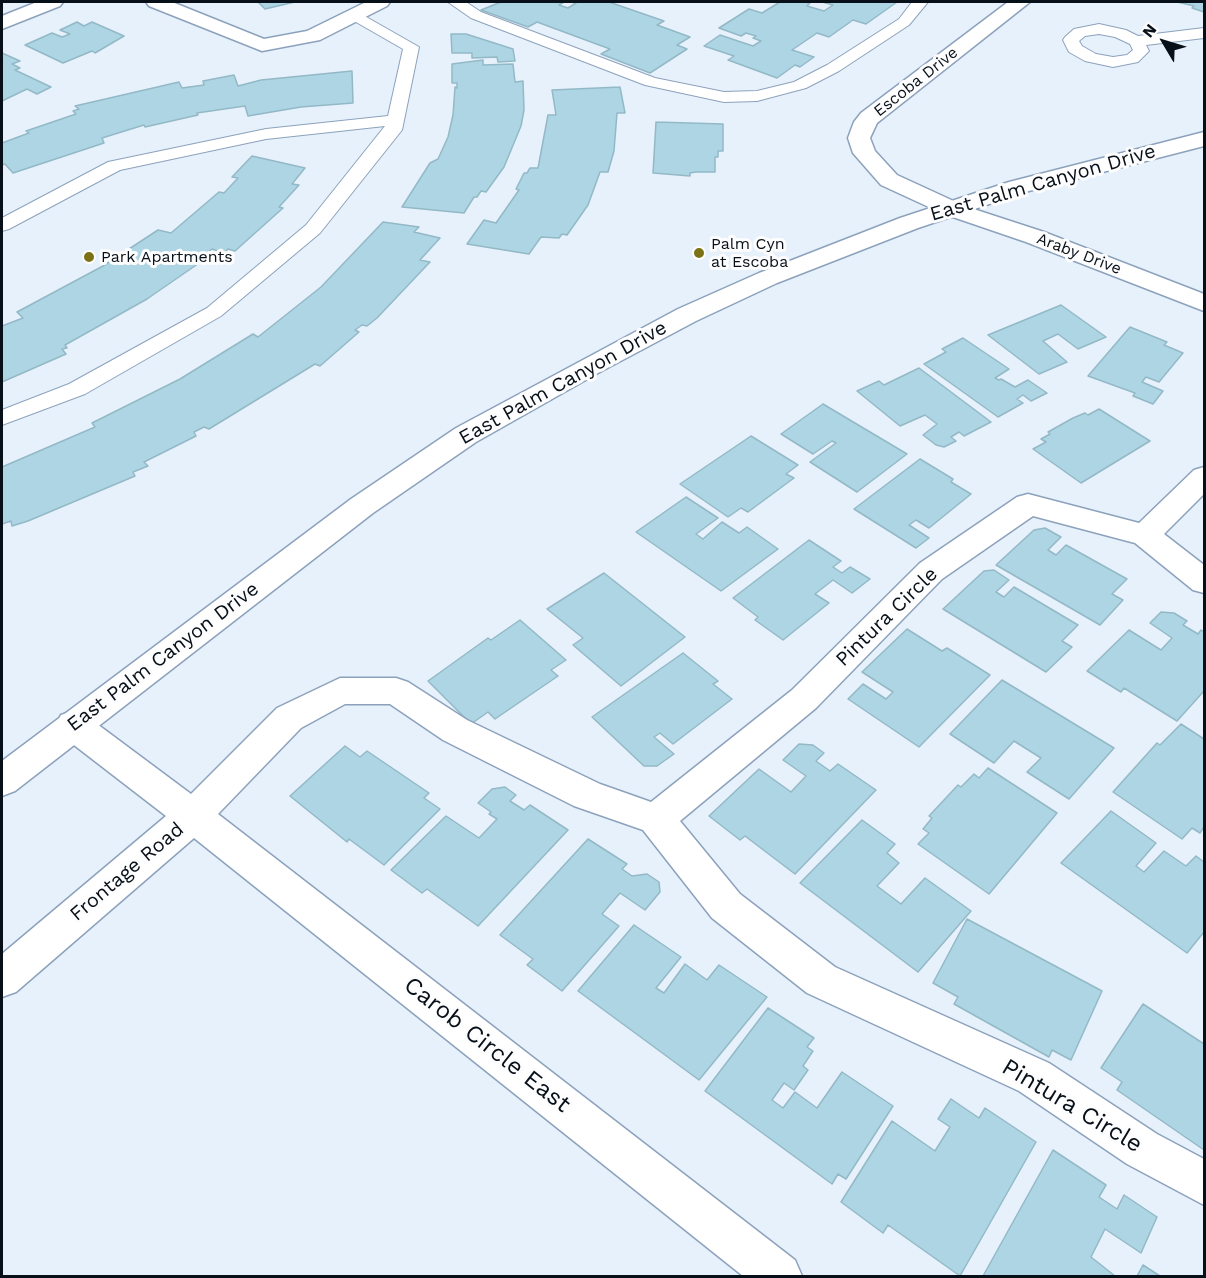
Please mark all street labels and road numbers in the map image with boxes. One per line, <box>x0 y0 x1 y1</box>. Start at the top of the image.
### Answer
street label: Escoba Drive <box>870 43 962 121</box>
street label: East Palm Canyon Drive <box>927 139 1159 227</box>
street label: Araby Drive <box>1034 229 1124 279</box>
street label: East Palm Canyon Drive <box>455 316 671 450</box>
street label: Pintura Circle <box>831 562 943 672</box>
street label: East Palm Canyon Drive <box>62 577 264 737</box>
street label: Frontage Road <box>65 817 189 927</box>
street label: Carob Circle East <box>398 971 576 1119</box>
street label: Pintura Circle <box>997 1053 1147 1159</box>

